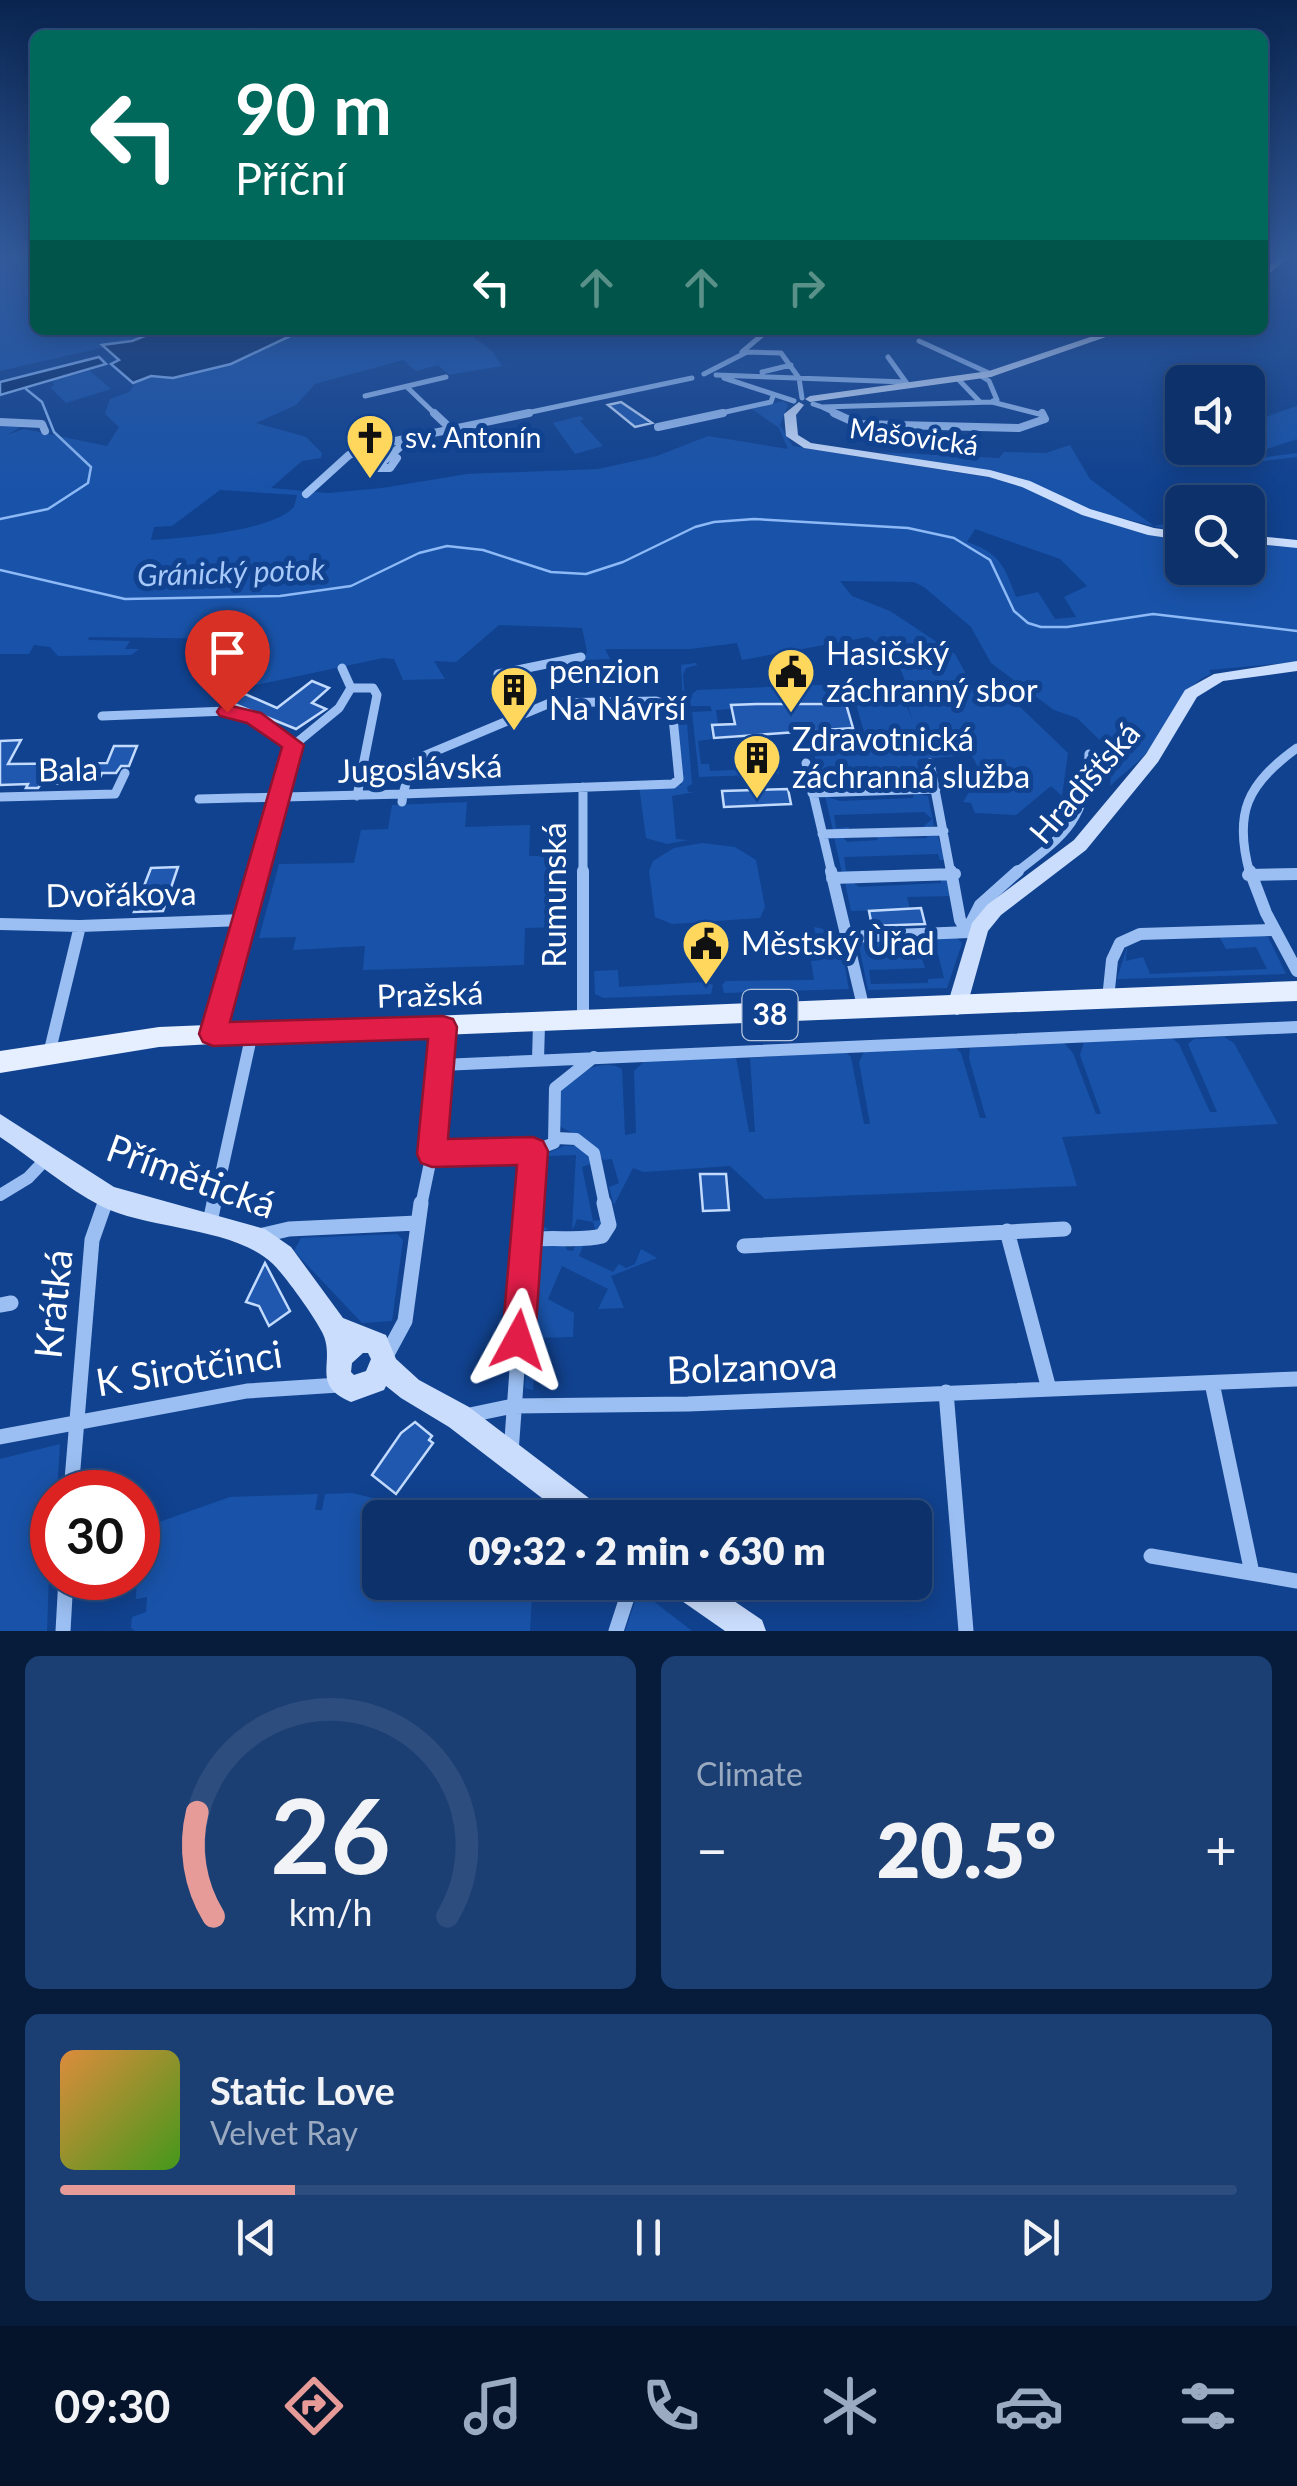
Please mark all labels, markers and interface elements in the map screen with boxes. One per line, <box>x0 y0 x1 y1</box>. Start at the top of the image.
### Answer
text: 90 m <box>235 66 392 150</box>
icon: left <box>70 70 200 200</box>
text: Příční <box>235 151 346 205</box>
icon: left <box>464 260 519 315</box>
icon: ahead <box>569 260 624 315</box>
icon: ahead <box>674 260 729 315</box>
icon: right <box>779 260 834 315</box>
map controls <box>1165 365 1265 585</box>
button: sound <box>1165 365 1265 465</box>
street label: Mašovická <box>848 410 981 462</box>
church icon: sv. Antonín <box>344 412 396 480</box>
place label: sv. Antonín <box>405 420 541 454</box>
button: search <box>1165 485 1265 585</box>
water label: Gránický potok <box>137 550 326 592</box>
pin <box>185 610 270 713</box>
icon: arrive <box>200 625 255 680</box>
place label: Hasičský záchranný sbor <box>826 633 1038 709</box>
public building icon: Hasičský záchranný sbor <box>765 646 817 714</box>
place label: penzion Na Návrší <box>549 651 687 727</box>
building icon: penzion Na Návrší <box>488 664 540 732</box>
street label: Hradišťská <box>1020 713 1147 851</box>
place label: Zdravotnická záchranná služba <box>792 719 1030 795</box>
building icon: Zdravotnická záchranná služba <box>731 732 783 800</box>
street label: Jugoslávská <box>337 745 503 790</box>
street label: Bala <box>38 748 98 789</box>
street label: Rumunská <box>534 822 573 968</box>
street label: Dvořákova <box>45 873 197 914</box>
public building icon: Městský Ùřad <box>680 918 732 986</box>
place label: Městský Ùřad <box>741 923 935 962</box>
street label: Pražská <box>376 972 484 1015</box>
road number: 38 <box>742 990 798 1040</box>
street label: Přímětická <box>101 1123 282 1227</box>
street label: Krátká <box>23 1247 81 1360</box>
position arrow <box>466 1288 570 1392</box>
street label: K Sirotčinci <box>92 1330 285 1404</box>
street label: Bolzanova <box>666 1340 838 1392</box>
speed limit sign: 30 <box>30 1470 160 1600</box>
text: 09:32 · 2 min · 630 m <box>468 1527 826 1573</box>
text: Climate <box>696 1754 803 1793</box>
text: 26 <box>270 1771 391 1896</box>
text: 20.5° <box>877 1804 1056 1894</box>
text: − <box>696 1816 728 1882</box>
text: + <box>1205 1816 1237 1882</box>
text: km/h <box>289 1891 372 1934</box>
text: Static Love <box>210 2067 395 2113</box>
text: Velvet Ray <box>210 2113 358 2152</box>
icon: previous <box>229 2210 284 2265</box>
icon: pause <box>621 2210 676 2265</box>
icon: next <box>1013 2210 1068 2265</box>
icon: directions <box>279 2371 349 2441</box>
icon: music <box>458 2371 528 2441</box>
icon: phone <box>636 2371 706 2441</box>
icon: climate <box>815 2371 885 2441</box>
icon: car <box>994 2371 1064 2441</box>
icon: filters <box>1173 2371 1243 2441</box>
text: 09:30 <box>54 2379 170 2433</box>

